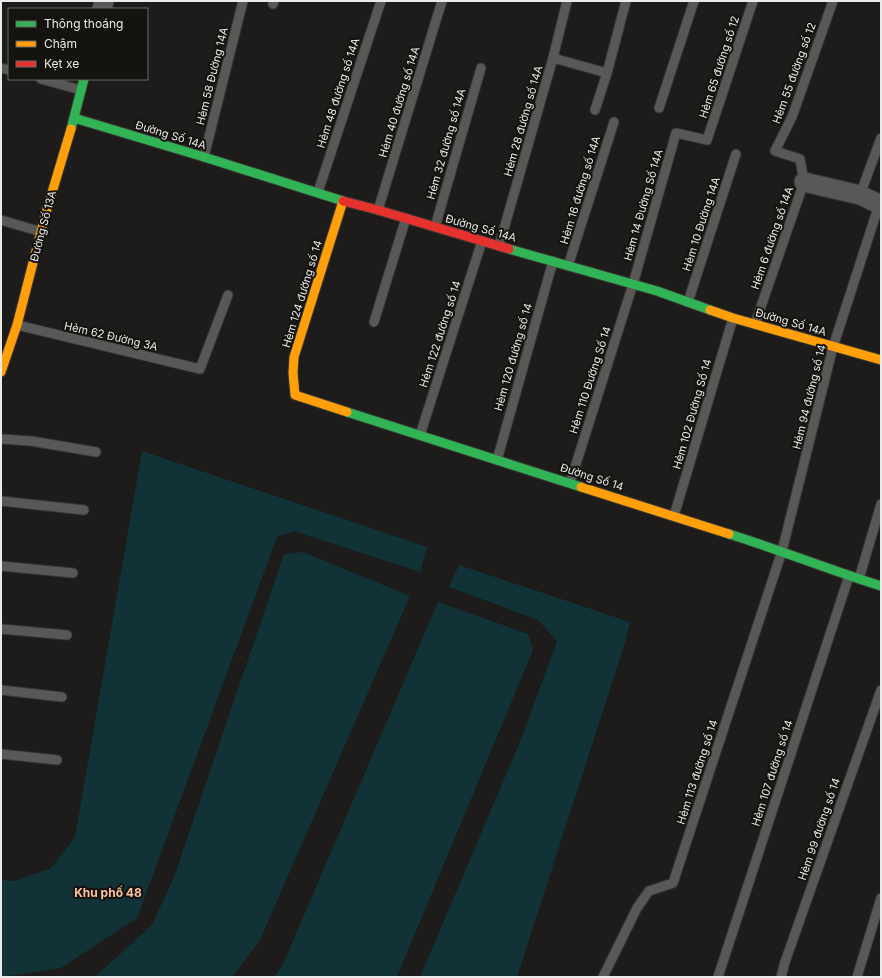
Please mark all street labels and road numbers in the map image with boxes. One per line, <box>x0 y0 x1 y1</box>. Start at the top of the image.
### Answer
street label: Hẻm 65 đường số 12 <box>696 14 742 120</box>
street label: Hẻm 55 đường số 12 <box>769 21 819 125</box>
street label: Hẻm 58 Đường 14A <box>193 25 231 126</box>
street label: Hẻm 48 đường số 14A <box>314 36 363 150</box>
street label: Hẻm 40 đường số 14A <box>375 44 423 159</box>
street label: Hẻm 28 đường số 14A <box>500 64 546 178</box>
street label: Hẻm 32 đường số 14A <box>423 87 469 201</box>
street label: Đường Số 14A <box>134 118 208 153</box>
street label: Hẻm 16 đường số 14A <box>557 134 603 246</box>
street label: Hẻm 14 Đường Số 14A <box>620 147 666 262</box>
street label: Hẻm 10 Đường 14A <box>679 175 723 273</box>
street label: Hẻm 6 đường số 14A <box>748 184 796 291</box>
street label: Đường Số 13A <box>27 189 59 263</box>
street label: Đường Số 14A <box>444 211 519 245</box>
street label: Hẻm 124 đường số 14 <box>279 239 325 349</box>
street label: Hẻm 122 đường số 14 <box>416 279 464 389</box>
street label: Hẻm 120 đường số 14 <box>491 301 535 413</box>
street label: Đường Số 14A <box>754 305 829 339</box>
street label: Hẻm 62 Đường 3A <box>63 318 160 354</box>
street label: Hẻm 110 Đường Số 14 <box>566 325 614 435</box>
street label: Hẻm 94 đường số 14 <box>789 343 829 451</box>
street label: Hẻm 102 Đường Số 14 <box>670 357 714 471</box>
street label: Đường Số 14 <box>559 460 625 494</box>
street label: Hẻm 113 đường số 14 <box>673 718 721 826</box>
street label: Hẻm 107 đường số 14 <box>748 718 796 828</box>
street label: Hẻm 99 đường số 14 <box>795 776 843 882</box>

